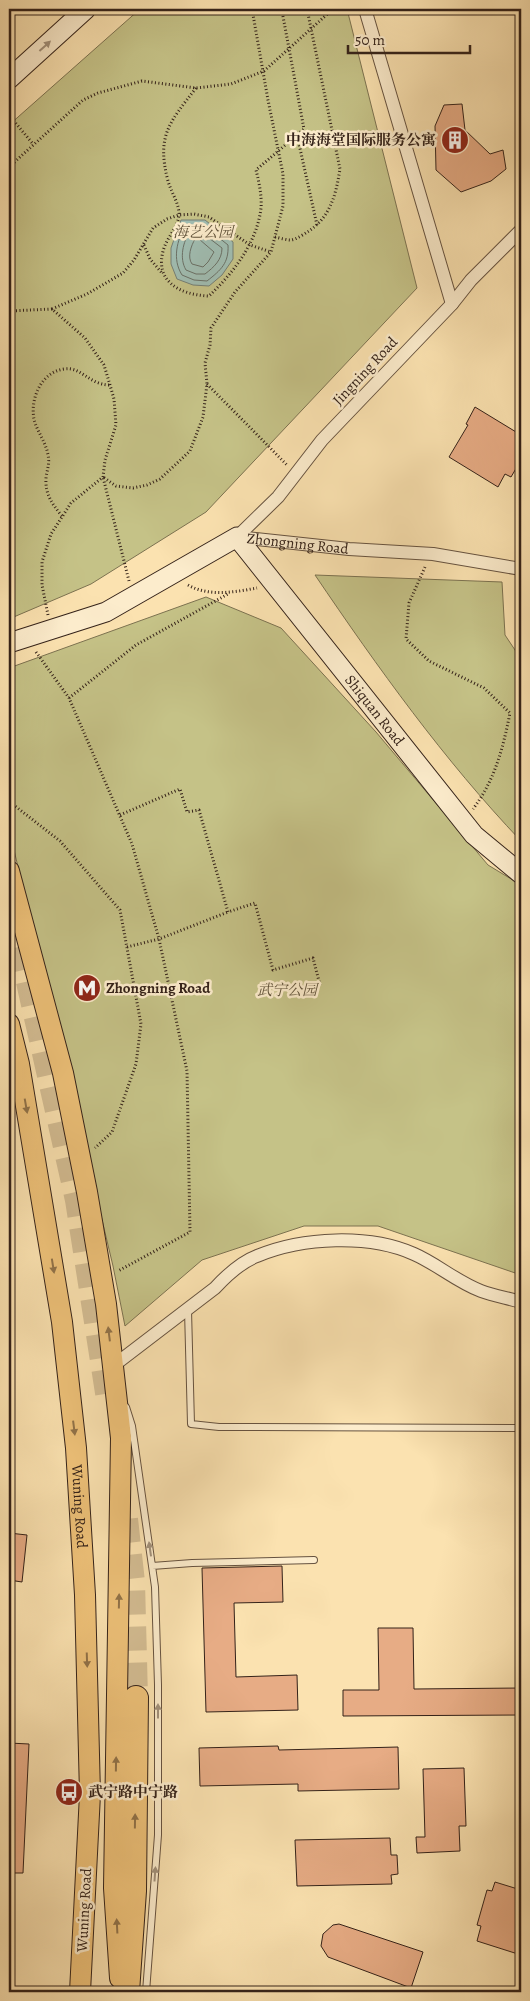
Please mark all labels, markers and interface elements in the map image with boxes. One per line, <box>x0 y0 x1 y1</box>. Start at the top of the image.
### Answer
scale bar <box>348 22 470 54</box>
text: 50 m <box>355 30 385 50</box>
one-way arrow <box>39 40 51 52</box>
building icon: 中海海堂国际服务公寓 <box>440 125 470 155</box>
place label: 中海海堂国际服务公寓 <box>286 130 436 150</box>
park label: 海艺公园 <box>173 222 235 242</box>
street label: Jingning Road <box>328 332 403 410</box>
street label: Zhongning Road <box>246 528 350 559</box>
street label: Shiquan Road <box>340 670 410 751</box>
metro station icon: Zhongning Road <box>72 973 102 1003</box>
place label: Zhongning Road <box>106 978 211 998</box>
park label: 武宁公园 <box>257 980 319 1000</box>
one-way arrow <box>22 1099 30 1115</box>
one-way arrow <box>49 1259 57 1275</box>
one-way arrow <box>105 1326 113 1342</box>
one-way arrow <box>70 1420 78 1436</box>
street label: Wuning Road <box>67 1463 92 1550</box>
one-way arrow <box>146 1541 154 1557</box>
one-way arrow <box>115 1593 123 1609</box>
one-way arrow <box>83 1652 91 1668</box>
one-way arrow <box>154 1703 162 1719</box>
one-way arrow <box>112 1755 120 1771</box>
bus stop icon: 武宁路中宁路 <box>54 1777 84 1807</box>
place label: 武宁路中宁路 <box>88 1782 178 1802</box>
one-way arrow <box>131 1813 139 1829</box>
one-way arrow <box>151 1866 159 1882</box>
street label: Wuning Road <box>72 1867 96 1953</box>
one-way arrow <box>112 1918 120 1934</box>

